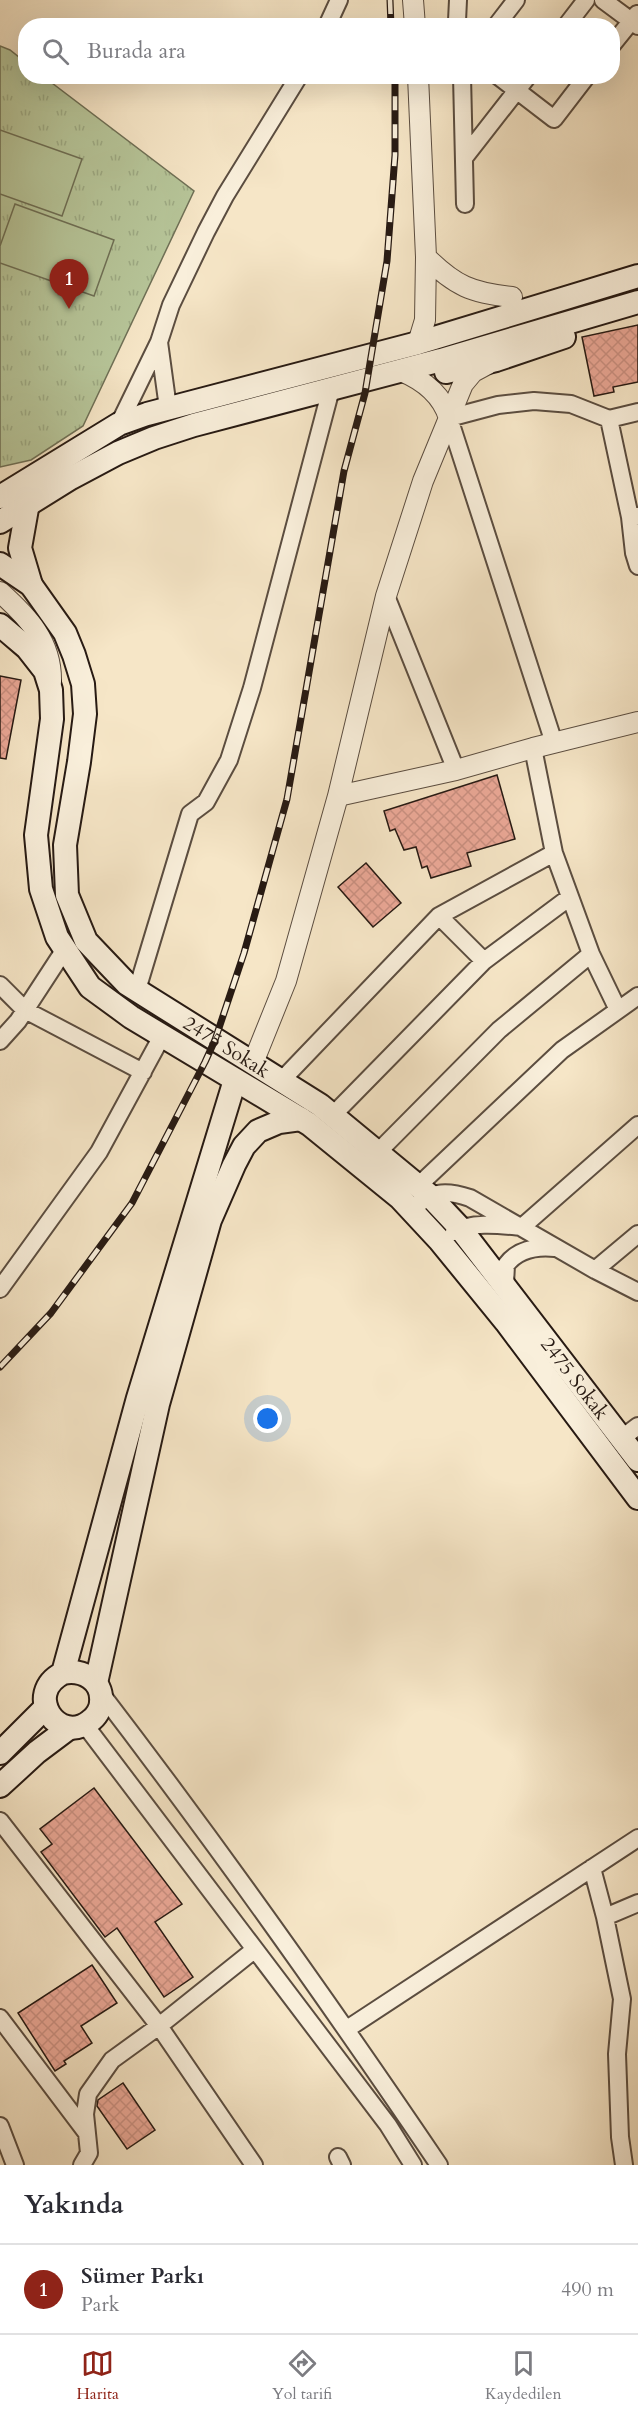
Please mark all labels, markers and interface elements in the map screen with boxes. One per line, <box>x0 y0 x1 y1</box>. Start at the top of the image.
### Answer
search box <box>18 18 620 84</box>
icon: search <box>39 35 72 68</box>
text: Burada ara <box>87 36 186 66</box>
pin: 1 <box>50 260 88 309</box>
street label: 2475 Sokak <box>178 1009 275 1084</box>
street label: 2475 Sokak <box>535 1331 616 1425</box>
your location <box>253 1404 282 1433</box>
text: Yakında <box>24 2187 124 2222</box>
text: Sümer Parkı <box>81 2261 204 2291</box>
text: 1 <box>38 2276 49 2303</box>
text: 490 m <box>561 2276 614 2303</box>
text: Park <box>81 2291 119 2318</box>
tab: Harita <box>76 2347 119 2405</box>
tab: Yol tarifi <box>272 2347 332 2405</box>
tab: Kaydedilen <box>485 2347 562 2405</box>

